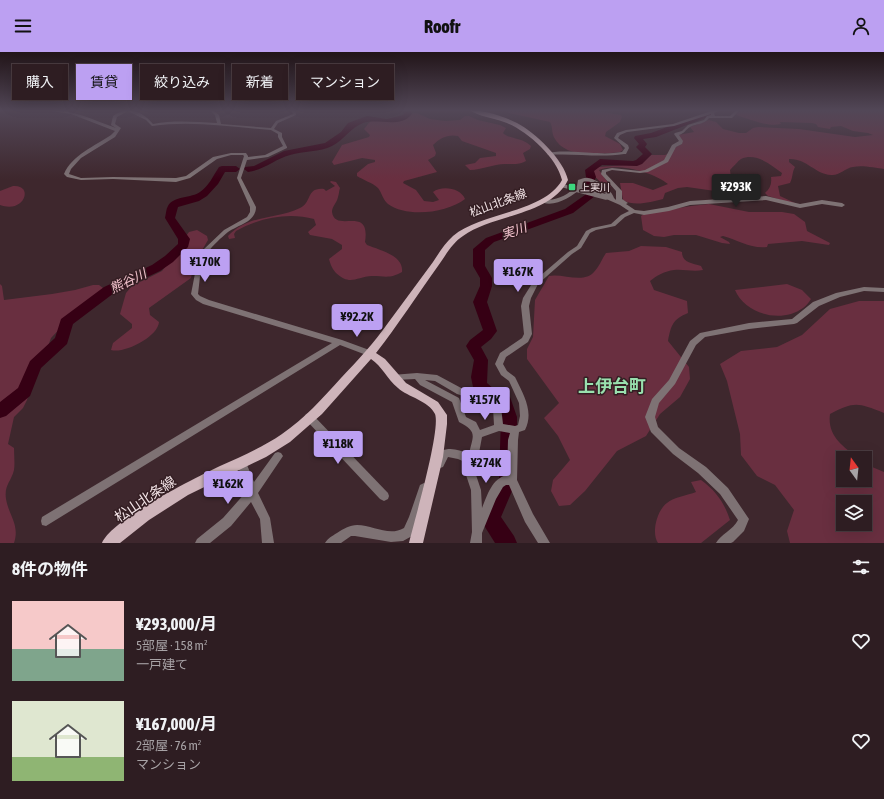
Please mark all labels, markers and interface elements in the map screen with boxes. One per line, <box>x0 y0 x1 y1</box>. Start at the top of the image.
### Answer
icon: menu <box>12 15 34 37</box>
icon: person <box>850 15 872 37</box>
text: Roofr <box>424 16 460 37</box>
chip: 購入 <box>12 64 68 100</box>
chip: 賃貸 <box>76 64 132 100</box>
chip: 絞り込み <box>140 64 224 100</box>
chip: 新着 <box>232 64 288 100</box>
chip: マンション <box>296 64 394 100</box>
pin: ¥293K <box>708 174 764 208</box>
text: ¥293K <box>721 179 751 194</box>
marker: 上実川 <box>567 182 577 192</box>
place label: 上実川 <box>580 182 610 193</box>
street label: 松山北条線 <box>467 186 529 220</box>
water label: 実川 <box>499 219 531 242</box>
pin: ¥170K <box>177 249 233 283</box>
text: ¥170K <box>190 254 220 269</box>
pin: ¥167K <box>490 259 546 293</box>
text: ¥167K <box>503 264 533 279</box>
water label: 熊谷川 <box>107 265 151 296</box>
pin: ¥92.2K <box>324 304 390 338</box>
text: ¥92.2K <box>341 309 373 324</box>
district label: 上伊台町 <box>578 376 646 396</box>
pin: ¥157K <box>457 387 513 421</box>
text: ¥157K <box>470 392 500 407</box>
pin: ¥118K <box>310 431 366 465</box>
text: ¥118K <box>323 436 353 451</box>
pin: ¥274K <box>458 450 514 484</box>
north arrow <box>836 451 872 487</box>
map controls <box>836 451 872 531</box>
text: ¥274K <box>471 455 501 470</box>
pin: ¥162K <box>200 471 256 505</box>
street label: 松山北条線 <box>112 473 178 525</box>
text: ¥162K <box>213 476 243 491</box>
button: layers <box>836 495 872 531</box>
icon: filters <box>850 556 872 578</box>
text: 8件の物件 <box>12 559 88 579</box>
text: ¥293,000/月 <box>136 614 217 634</box>
icon: home <box>44 617 92 665</box>
icon: heart <box>850 630 872 652</box>
text: 5部屋 · 158 m² <box>136 638 208 653</box>
text: 一戸建て <box>136 657 188 672</box>
text: ¥167,000/月 <box>136 714 217 734</box>
icon: home <box>44 717 92 765</box>
icon: heart <box>850 730 872 752</box>
text: 2部屋 · 76 m² <box>136 738 201 753</box>
text: マンション <box>136 757 201 772</box>

